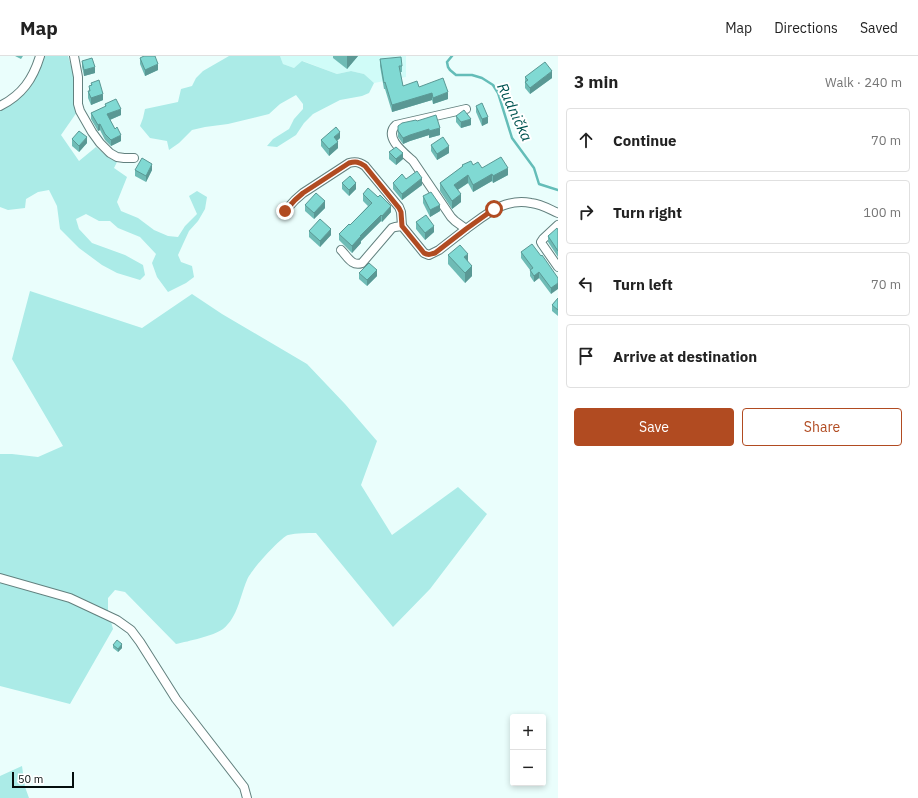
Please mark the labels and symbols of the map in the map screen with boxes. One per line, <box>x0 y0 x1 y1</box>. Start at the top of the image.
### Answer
water label: Rudnička <box>493 80 537 144</box>
route start <box>485 200 503 218</box>
route end <box>276 202 294 220</box>
scale bar <box>12 770 74 789</box>

